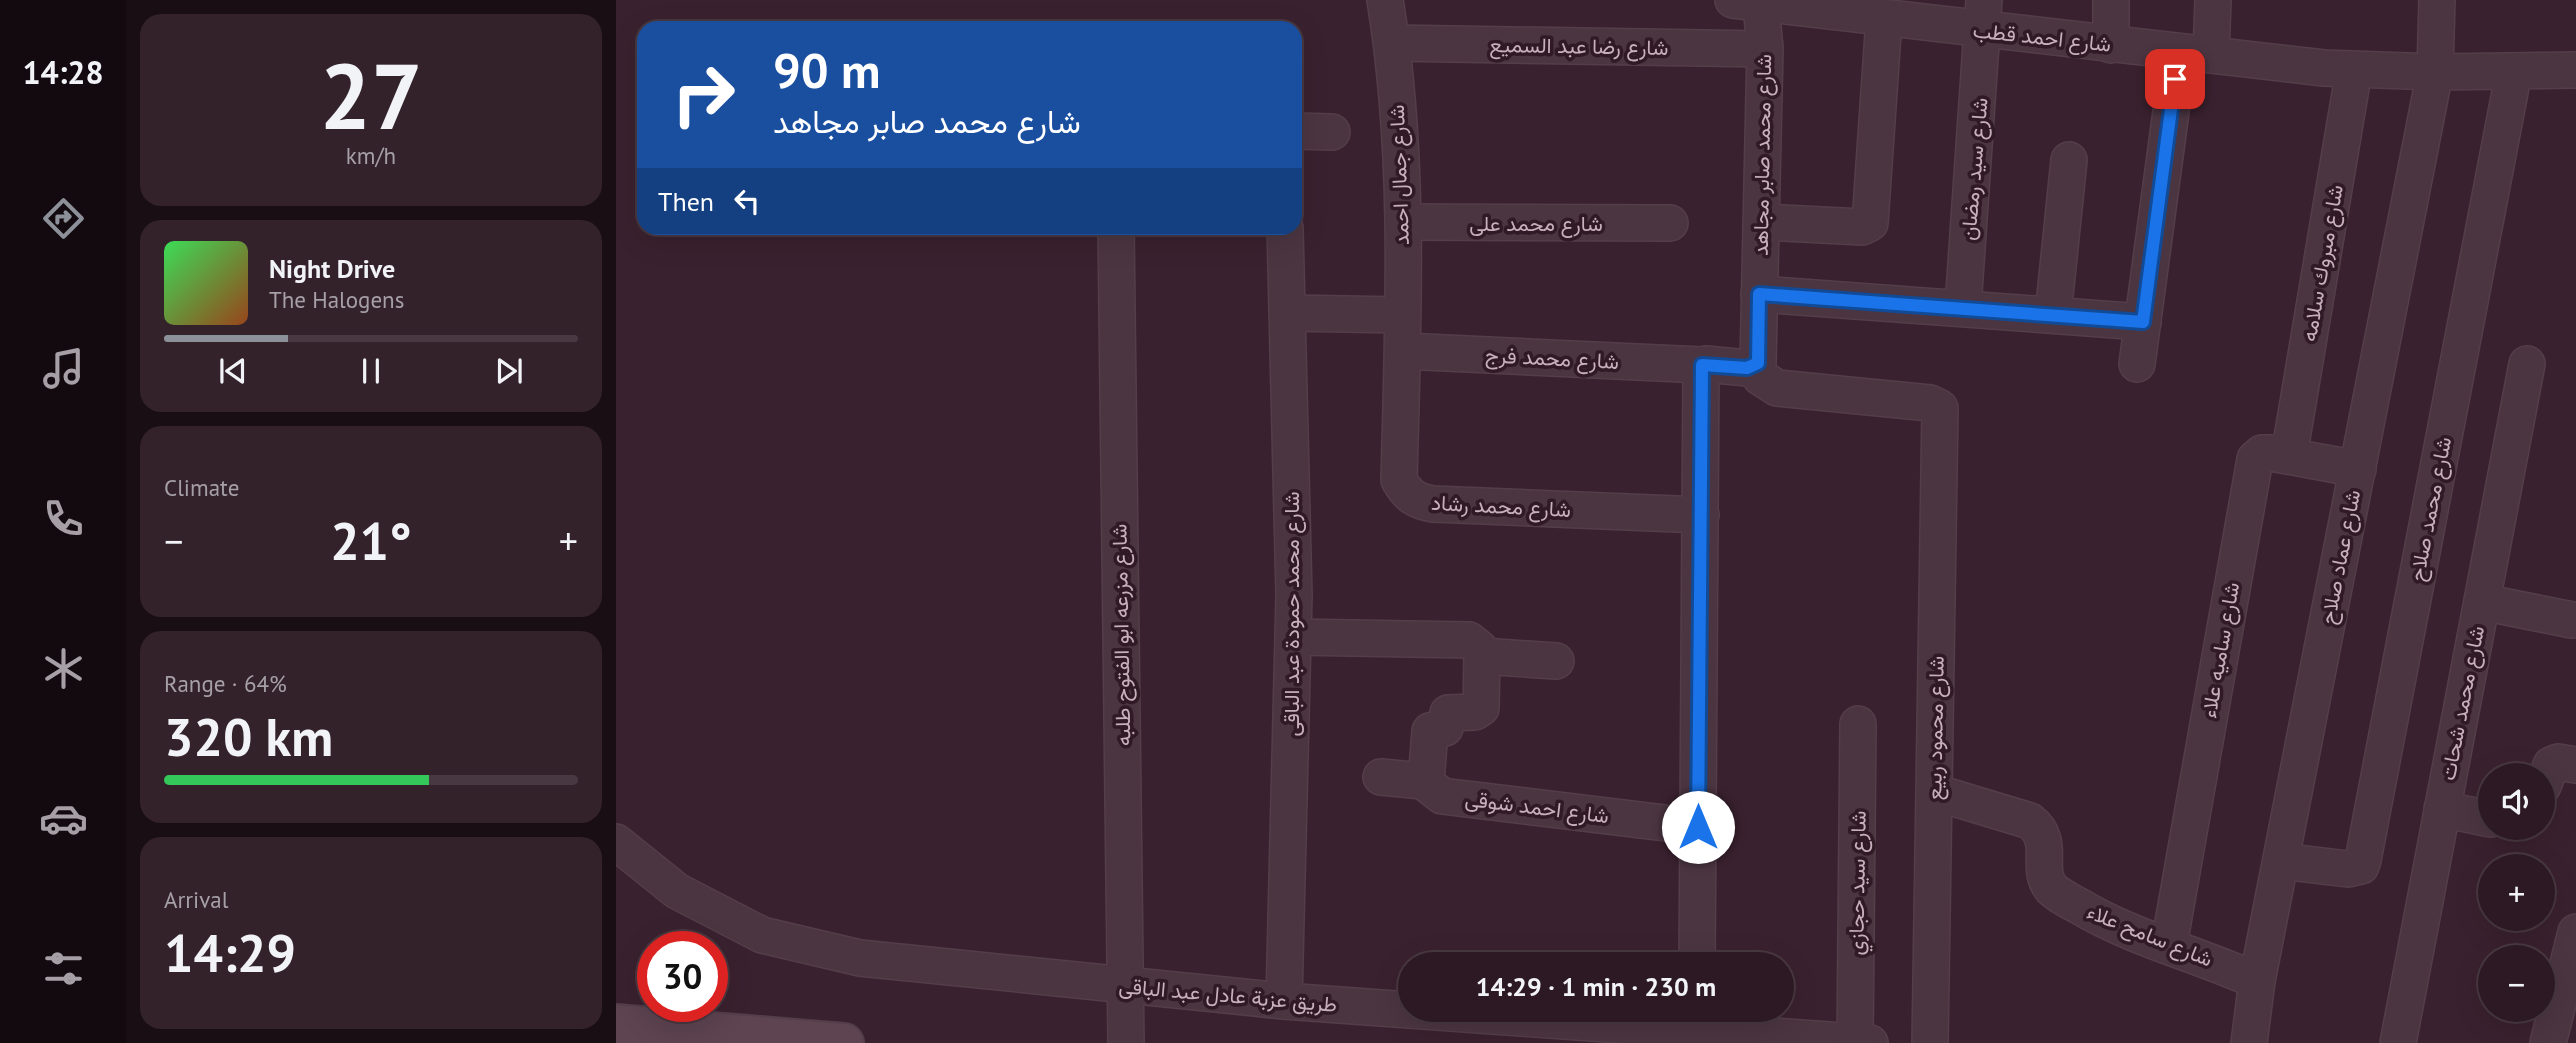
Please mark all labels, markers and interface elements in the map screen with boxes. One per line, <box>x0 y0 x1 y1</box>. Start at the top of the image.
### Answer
street label: شارع احمد قطب <box>1971 16 2112 59</box>
street label: شارع رضا عبد السميع <box>1489 31 1669 62</box>
text: 27 <box>319 36 423 154</box>
text: 90 m <box>773 38 880 102</box>
icon: right <box>658 49 749 140</box>
pin <box>2145 49 2205 109</box>
text: 14:28 <box>22 51 104 93</box>
street label: شارع محمد صابر مجاهد <box>1747 54 1778 256</box>
icon: arrive <box>2156 60 2194 98</box>
street label: شارع سيد رمضان <box>1954 96 1995 242</box>
text: شارع محمد صابر مجاهد <box>773 100 1081 142</box>
street label: شارع جمال احمد <box>1383 104 1416 246</box>
text: km/h <box>346 141 396 170</box>
icon: left <box>728 182 766 220</box>
street label: شارع مبروك سلامه <box>2295 182 2350 344</box>
text: Then <box>658 185 714 218</box>
icon: directions <box>39 194 88 243</box>
street label: شارع محمد على <box>1469 210 1603 238</box>
text: Night Drive <box>269 252 395 285</box>
text: The Halogens <box>269 285 404 314</box>
street label: شارع محمد فرج <box>1484 341 1620 376</box>
icon: music <box>39 344 88 393</box>
icon: previous <box>214 352 252 390</box>
icon: pause <box>352 352 390 390</box>
icon: next <box>490 352 528 390</box>
street label: شارع محمد صلاح <box>2403 435 2458 584</box>
text: Climate <box>164 473 239 502</box>
street label: شارع عماد صلاح <box>2314 488 2367 627</box>
street label: شارع محمد رشاد <box>1430 489 1572 524</box>
street label: شارع محمد حمودة عبد الباقى <box>1278 492 1306 736</box>
icon: phone <box>39 494 88 543</box>
text: 21° <box>330 507 412 574</box>
text: − <box>164 516 183 565</box>
text: + <box>559 516 578 565</box>
street label: شارع مزرعه ابو الفتوح طلبه <box>1106 524 1137 746</box>
street label: شارع ساميه علاء <box>2195 580 2246 720</box>
street label: شارع محمد شحات <box>2434 623 2491 783</box>
icon: climate <box>39 644 88 693</box>
street label: شارع محمود ربيع <box>1920 655 1951 801</box>
text: Range · 64% <box>164 669 287 698</box>
text: 320 km <box>164 703 333 770</box>
map controls <box>2478 763 2555 1022</box>
button: sound <box>2478 763 2555 840</box>
street label: شارع احمد شوقى <box>1463 785 1610 830</box>
position arrow <box>1661 790 1735 864</box>
icon: car <box>39 794 88 843</box>
street label: شارع سيد حجازي <box>1842 810 1876 956</box>
button: + <box>2478 854 2555 931</box>
text: Arrival <box>164 885 228 914</box>
street label: شارع سامح علاء <box>2083 898 2217 973</box>
text: 14:29 <box>164 919 296 986</box>
speed limit sign: 30 <box>637 931 728 1022</box>
icon: filters <box>39 944 88 993</box>
button: − <box>2478 945 2555 1022</box>
text: 14:29 · 1 min · 230 m <box>1476 970 1716 1003</box>
street label: طريق عزبة عادل عبد الباقى <box>1118 972 1338 1018</box>

